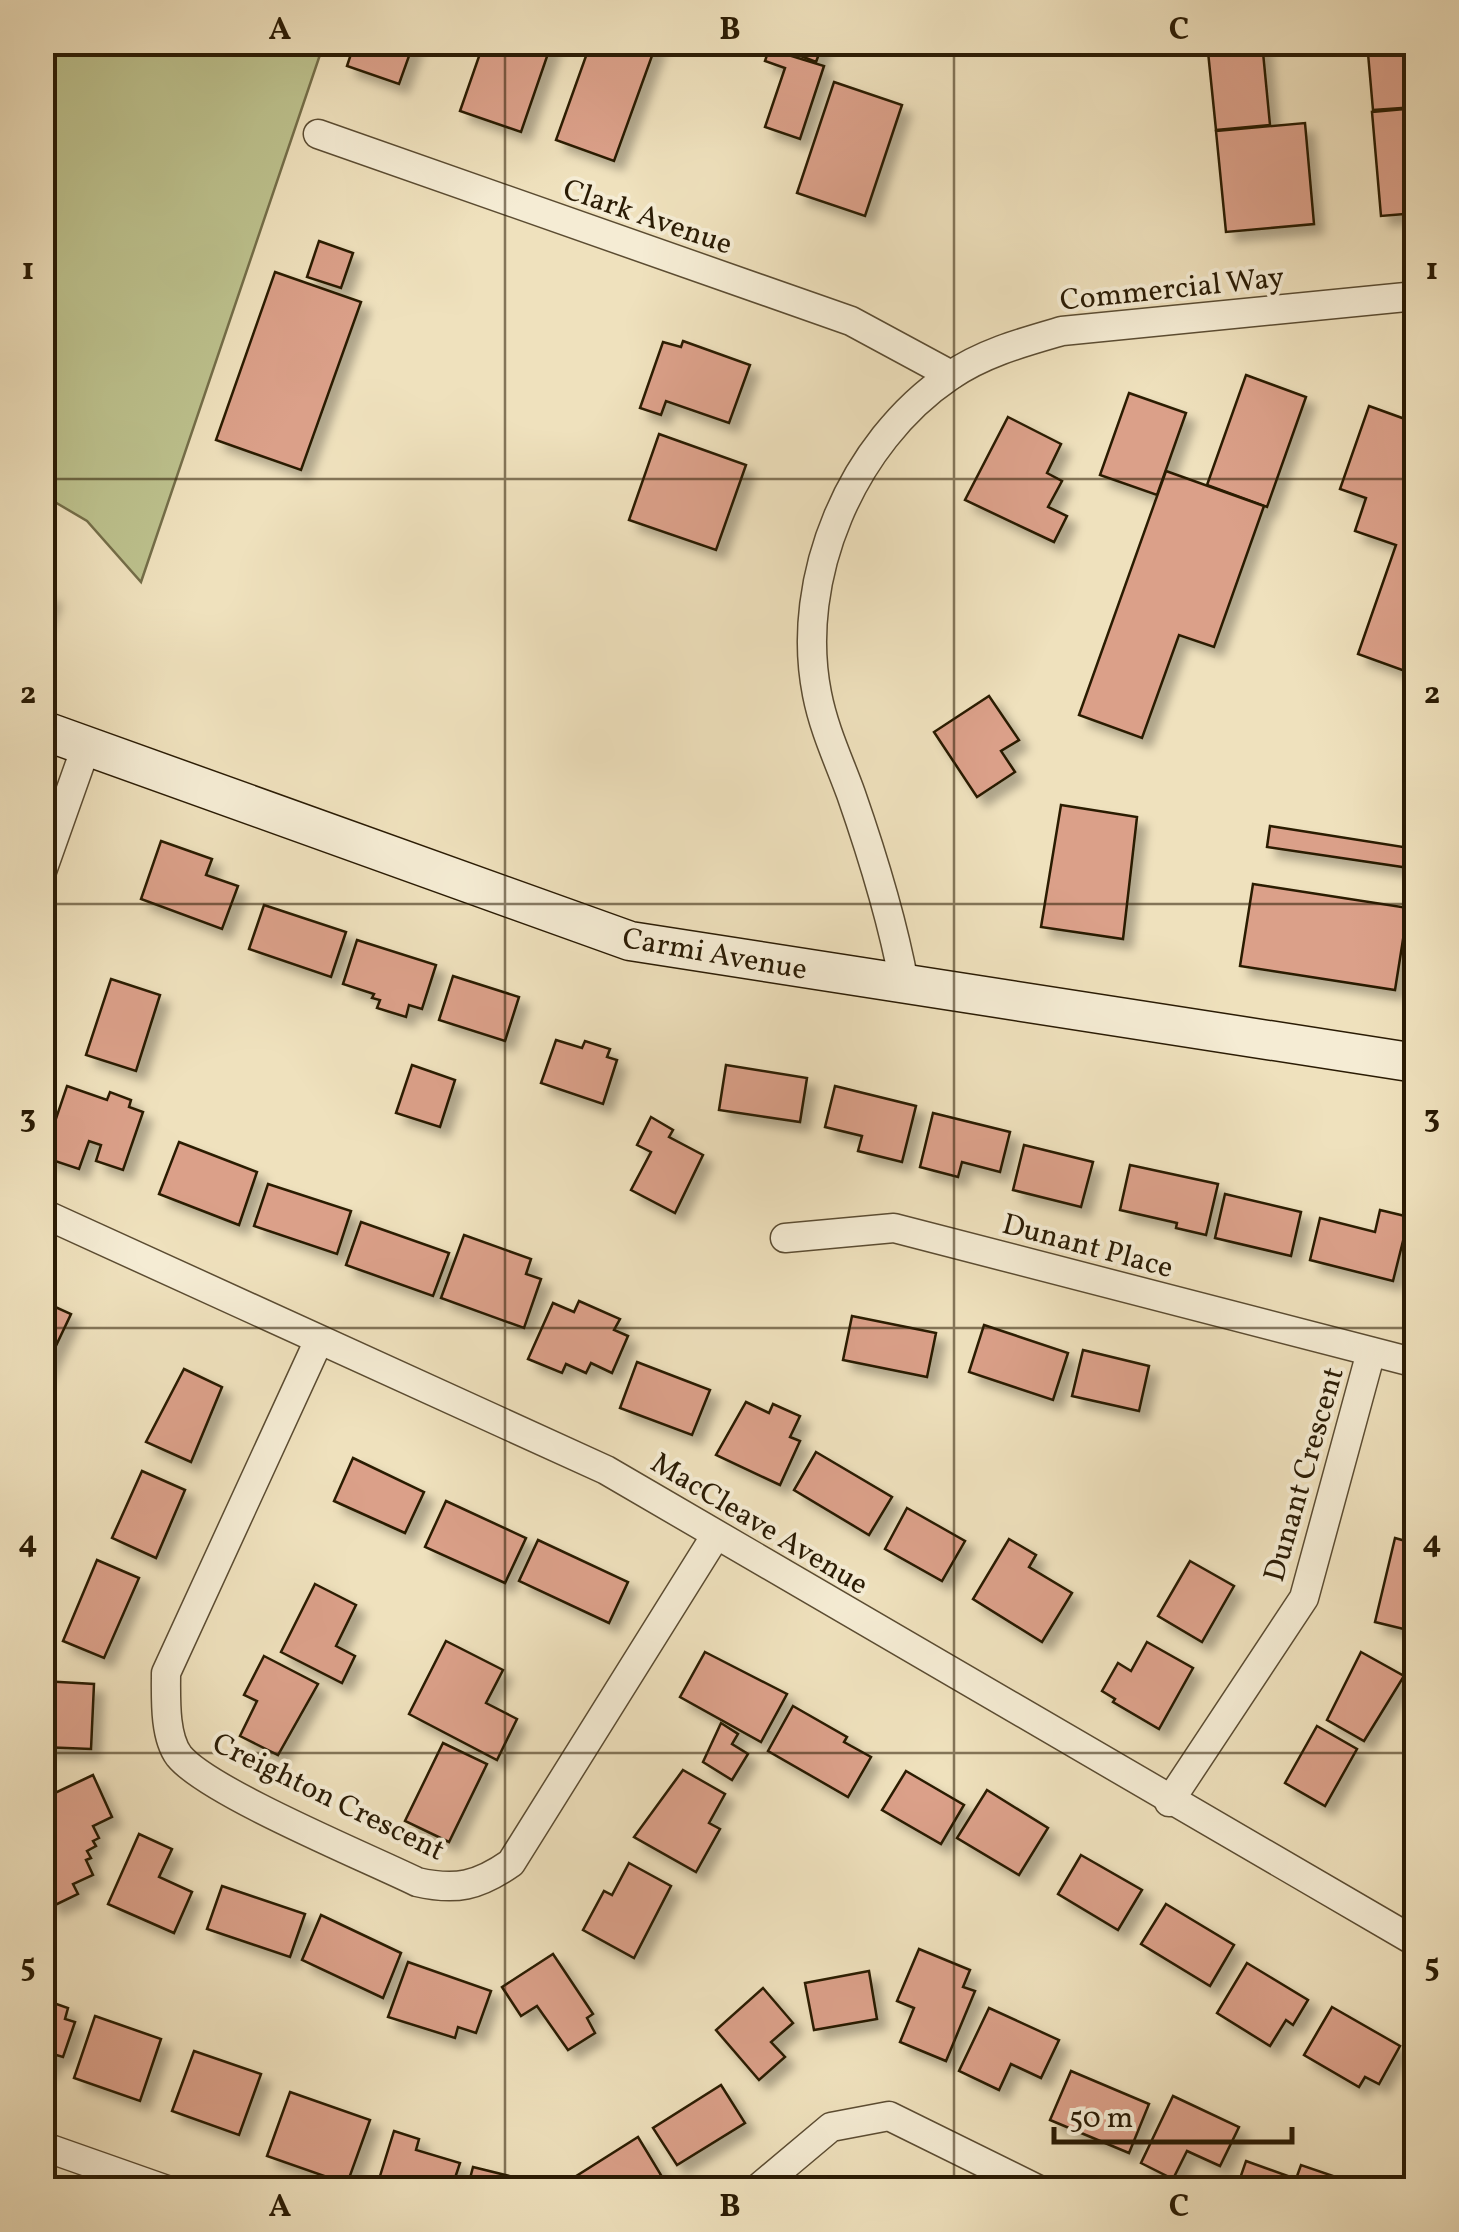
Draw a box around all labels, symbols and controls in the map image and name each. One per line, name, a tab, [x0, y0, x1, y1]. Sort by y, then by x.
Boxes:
text: A	[269, 9, 292, 53]
text: B	[719, 9, 741, 53]
text: C	[1169, 9, 1189, 53]
street label: Clark Avenue	[557, 169, 738, 266]
text: 1	[22, 249, 34, 293]
text: 1	[1426, 249, 1438, 293]
street label: Commercial Way	[1058, 257, 1286, 323]
text: 2	[20, 673, 36, 717]
text: 2	[1424, 673, 1440, 717]
street label: Carmi Avenue	[619, 918, 810, 992]
text: 3	[20, 1097, 36, 1141]
text: 3	[1424, 1097, 1440, 1141]
street label: Dunant Place	[997, 1204, 1177, 1290]
street label: Dunant Crescent	[1254, 1362, 1356, 1587]
street label: MacCleave Avenue	[642, 1443, 876, 1606]
text: 4	[18, 1522, 38, 1566]
text: 4	[1422, 1522, 1442, 1566]
street label: Creighton Crescent	[205, 1723, 451, 1872]
text: 5	[20, 1946, 36, 1990]
text: 5	[1424, 1946, 1440, 1990]
scale bar	[1054, 2082, 1292, 2144]
text: 50 m	[1069, 2098, 1133, 2140]
text: A	[269, 2186, 292, 2230]
text: B	[719, 2186, 741, 2230]
text: C	[1169, 2186, 1189, 2230]

